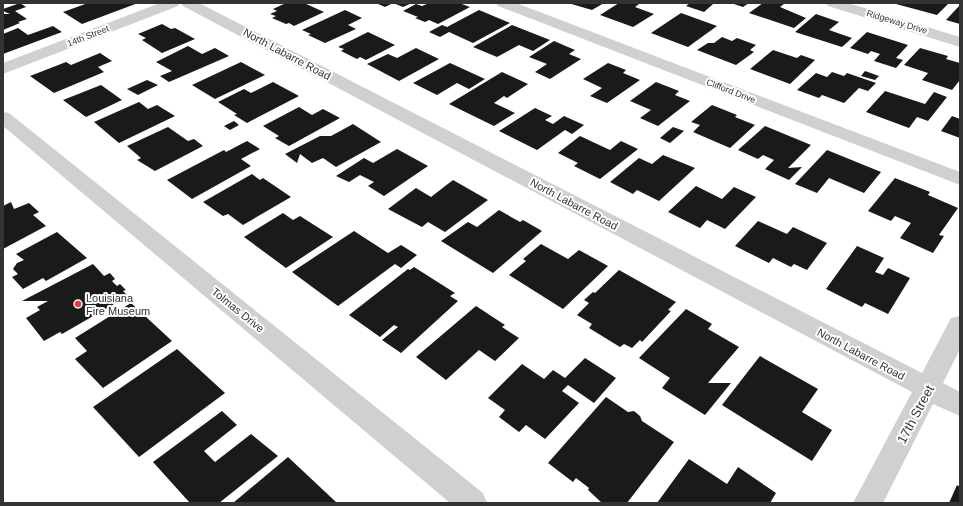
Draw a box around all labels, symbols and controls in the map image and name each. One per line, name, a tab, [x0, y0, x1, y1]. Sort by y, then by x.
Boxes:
street label: Ridgeway Drive	[865, 8, 929, 36]
street label: 14th Street	[66, 23, 111, 49]
street label: North Labarre Road	[241, 26, 333, 82]
street label: Clifford Drive	[705, 77, 757, 105]
street label: North Labarre Road	[528, 176, 620, 232]
street label: Tolmas Drive	[210, 285, 266, 335]
place label: Louisiana Fire Museum	[86, 292, 150, 317]
marker: Louisiana Fire Museum	[73, 299, 83, 309]
street label: North Labarre Road	[815, 326, 907, 382]
street label: 17th Street	[894, 382, 937, 446]

